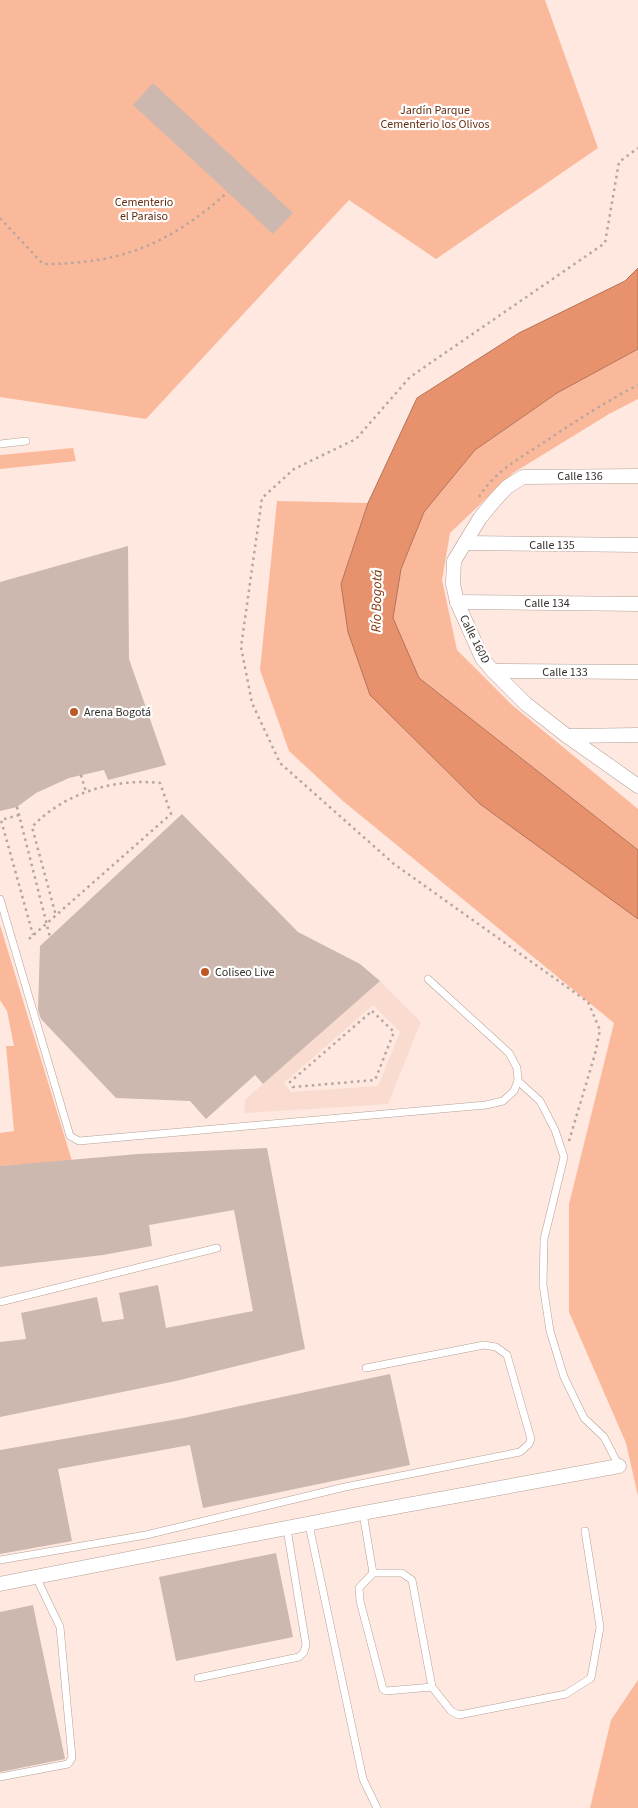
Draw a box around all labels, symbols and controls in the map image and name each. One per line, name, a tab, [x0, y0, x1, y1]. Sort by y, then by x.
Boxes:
park label: Jardín Parque Cementerio los Olivos	[380, 102, 490, 133]
park label: Cementerio el Paraiso	[115, 194, 173, 225]
street label: Calle 136	[557, 468, 603, 485]
street label: Calle 135	[529, 537, 575, 554]
water label: Río Bogotá	[366, 569, 388, 633]
street label: Calle 134	[524, 595, 570, 612]
street label: Calle 160D	[455, 612, 494, 667]
street label: Calle 133	[542, 664, 588, 681]
place label: Arena Bogotá	[84, 704, 151, 721]
marker: Arena Bogotá	[68, 706, 80, 718]
place label: Coliseo Live	[215, 964, 275, 981]
marker: Coliseo Live	[199, 966, 211, 978]

